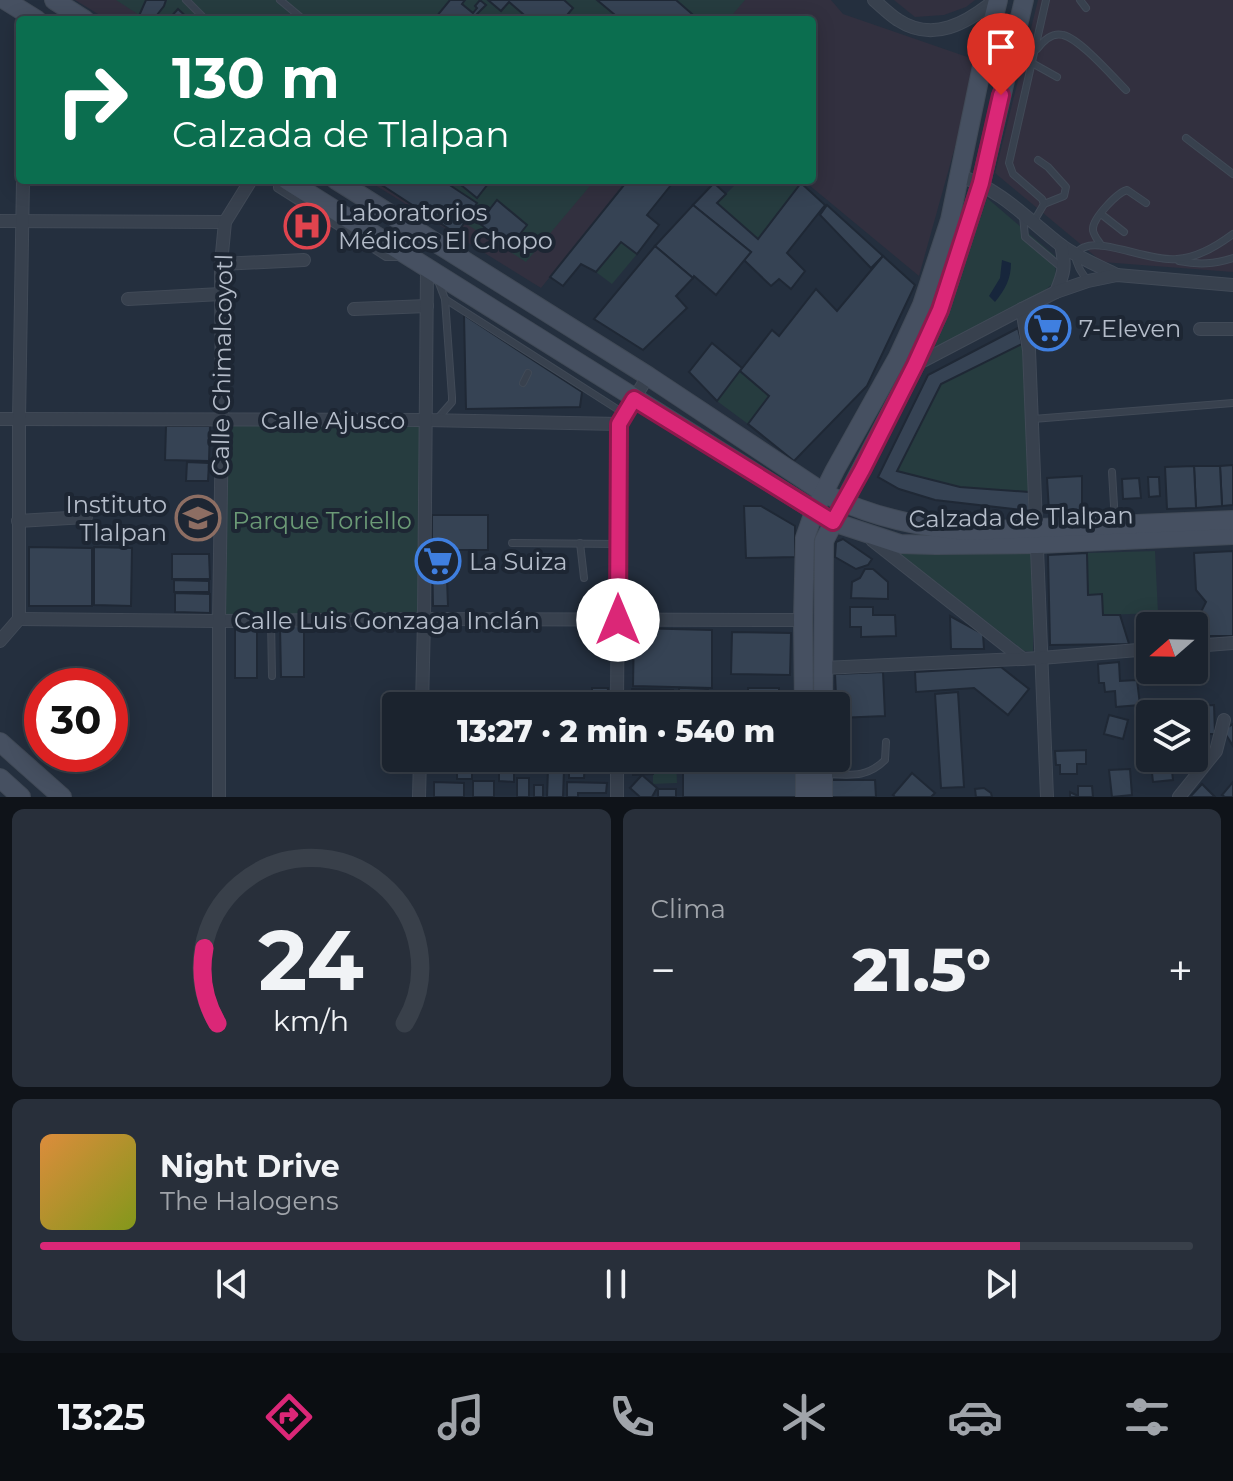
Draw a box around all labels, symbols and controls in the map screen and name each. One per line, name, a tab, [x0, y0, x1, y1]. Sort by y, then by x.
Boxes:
pin	[967, 13, 1035, 95]
icon: arrive	[979, 25, 1023, 69]
text: 130 m	[172, 44, 340, 112]
icon: right	[40, 48, 144, 152]
text: Calzada de Tlalpan	[172, 112, 510, 156]
place label: Laboratorios Médicos El Chopo	[338, 198, 553, 255]
hospital icon: Laboratorios Médicos El Chopo	[283, 202, 331, 250]
street label: Calle Chimalcoyotl	[206, 254, 238, 476]
supermarket icon: 7-Eleven	[1024, 304, 1072, 352]
place label: 7-Eleven	[1079, 314, 1181, 343]
street label: Calle Ajusco	[261, 406, 405, 435]
place label: Instituto Tlalpan	[66, 490, 167, 547]
school or university icon: Instituto Tlalpan	[174, 494, 222, 542]
street label: Calzada de Tlalpan	[908, 501, 1134, 533]
park label: Parque Toriello	[232, 506, 412, 535]
supermarket icon: La Suiza	[414, 537, 462, 585]
place label: La Suiza	[469, 547, 567, 576]
position arrow	[576, 578, 660, 662]
street label: Calle Luis Gonzaga Inclán	[234, 606, 540, 635]
north arrow	[1136, 612, 1208, 684]
map controls	[1136, 612, 1208, 772]
speed limit sign: 30	[24, 668, 128, 772]
button: layers	[1136, 700, 1208, 772]
text: 13:27 · 2 min · 540 m	[457, 713, 775, 750]
text: Clima	[651, 893, 726, 925]
text: 24	[258, 909, 364, 1011]
text: 21.5°	[853, 933, 991, 1006]
text: −	[651, 943, 676, 997]
text: +	[1168, 943, 1193, 997]
text: km/h	[273, 1003, 349, 1038]
text: Night Drive	[160, 1148, 340, 1185]
text: The Halogens	[160, 1185, 339, 1217]
icon: previous	[210, 1262, 254, 1306]
icon: pause	[594, 1262, 638, 1306]
icon: next	[979, 1262, 1023, 1306]
icon: directions	[261, 1389, 317, 1445]
icon: music	[433, 1389, 489, 1445]
icon: phone	[604, 1389, 660, 1445]
icon: climate	[776, 1389, 832, 1445]
icon: car	[947, 1389, 1003, 1445]
icon: filters	[1119, 1389, 1175, 1445]
text: 13:25	[58, 1395, 145, 1439]

